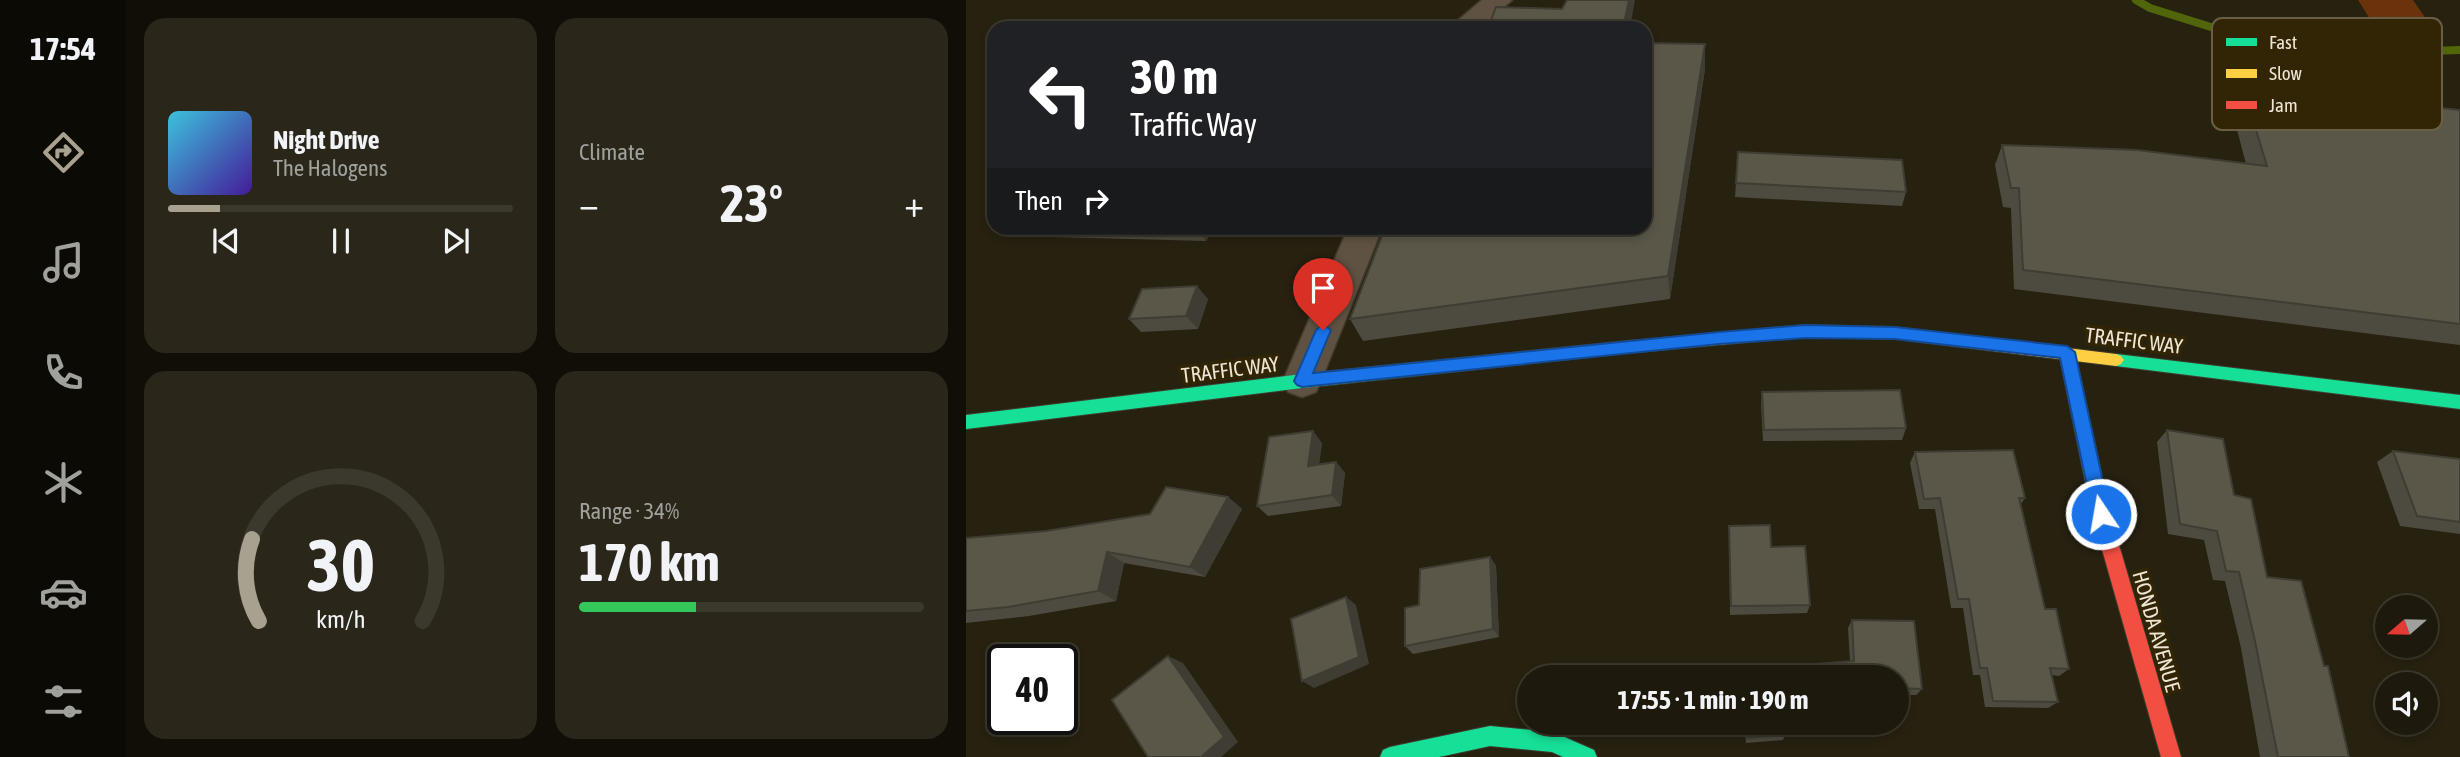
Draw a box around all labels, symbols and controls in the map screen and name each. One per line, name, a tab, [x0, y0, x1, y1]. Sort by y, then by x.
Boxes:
legend	[2212, 18, 2442, 130]
text: 17:54	[30, 30, 96, 67]
text: Fast	[2269, 31, 2297, 53]
text: 30 m	[1130, 48, 1218, 104]
icon: left	[1015, 49, 1106, 140]
text: Slow	[2269, 62, 2303, 84]
text: Jam	[2269, 94, 2298, 116]
text: Traffic Way	[1130, 106, 1257, 143]
text: Night Drive	[273, 125, 380, 155]
icon: directions	[39, 128, 88, 177]
text: Climate	[579, 139, 645, 165]
text: The Halogens	[273, 155, 387, 181]
text: 23°	[720, 173, 783, 233]
text: −	[579, 182, 599, 225]
text: +	[904, 182, 924, 225]
icon: right	[1077, 182, 1115, 220]
text: Then	[1015, 186, 1063, 216]
icon: previous	[207, 222, 245, 260]
icon: pause	[322, 222, 360, 260]
icon: next	[437, 222, 475, 260]
icon: music	[39, 238, 88, 287]
pin	[1293, 258, 1353, 330]
icon: arrive	[1304, 269, 1342, 307]
street label: TRAFFIC WAY	[2084, 322, 2185, 358]
icon: phone	[39, 348, 88, 397]
street label: TRAFFIC WAY	[1180, 351, 1281, 387]
icon: climate	[39, 458, 88, 507]
position arrow	[2064, 477, 2138, 551]
text: Range · 34%	[579, 498, 679, 524]
text: 30	[306, 523, 375, 606]
text: 170 km	[579, 532, 720, 592]
icon: car	[39, 568, 88, 617]
street label: HONDA AVENUE	[2128, 568, 2186, 694]
north arrow	[2375, 595, 2438, 658]
map controls	[2375, 595, 2438, 735]
text: km/h	[316, 605, 365, 633]
speed limit sign: 40	[987, 644, 1078, 735]
button: sound	[2375, 672, 2438, 735]
icon: filters	[39, 677, 88, 726]
text: 17:55 · 1 min · 190 m	[1618, 685, 1808, 715]

